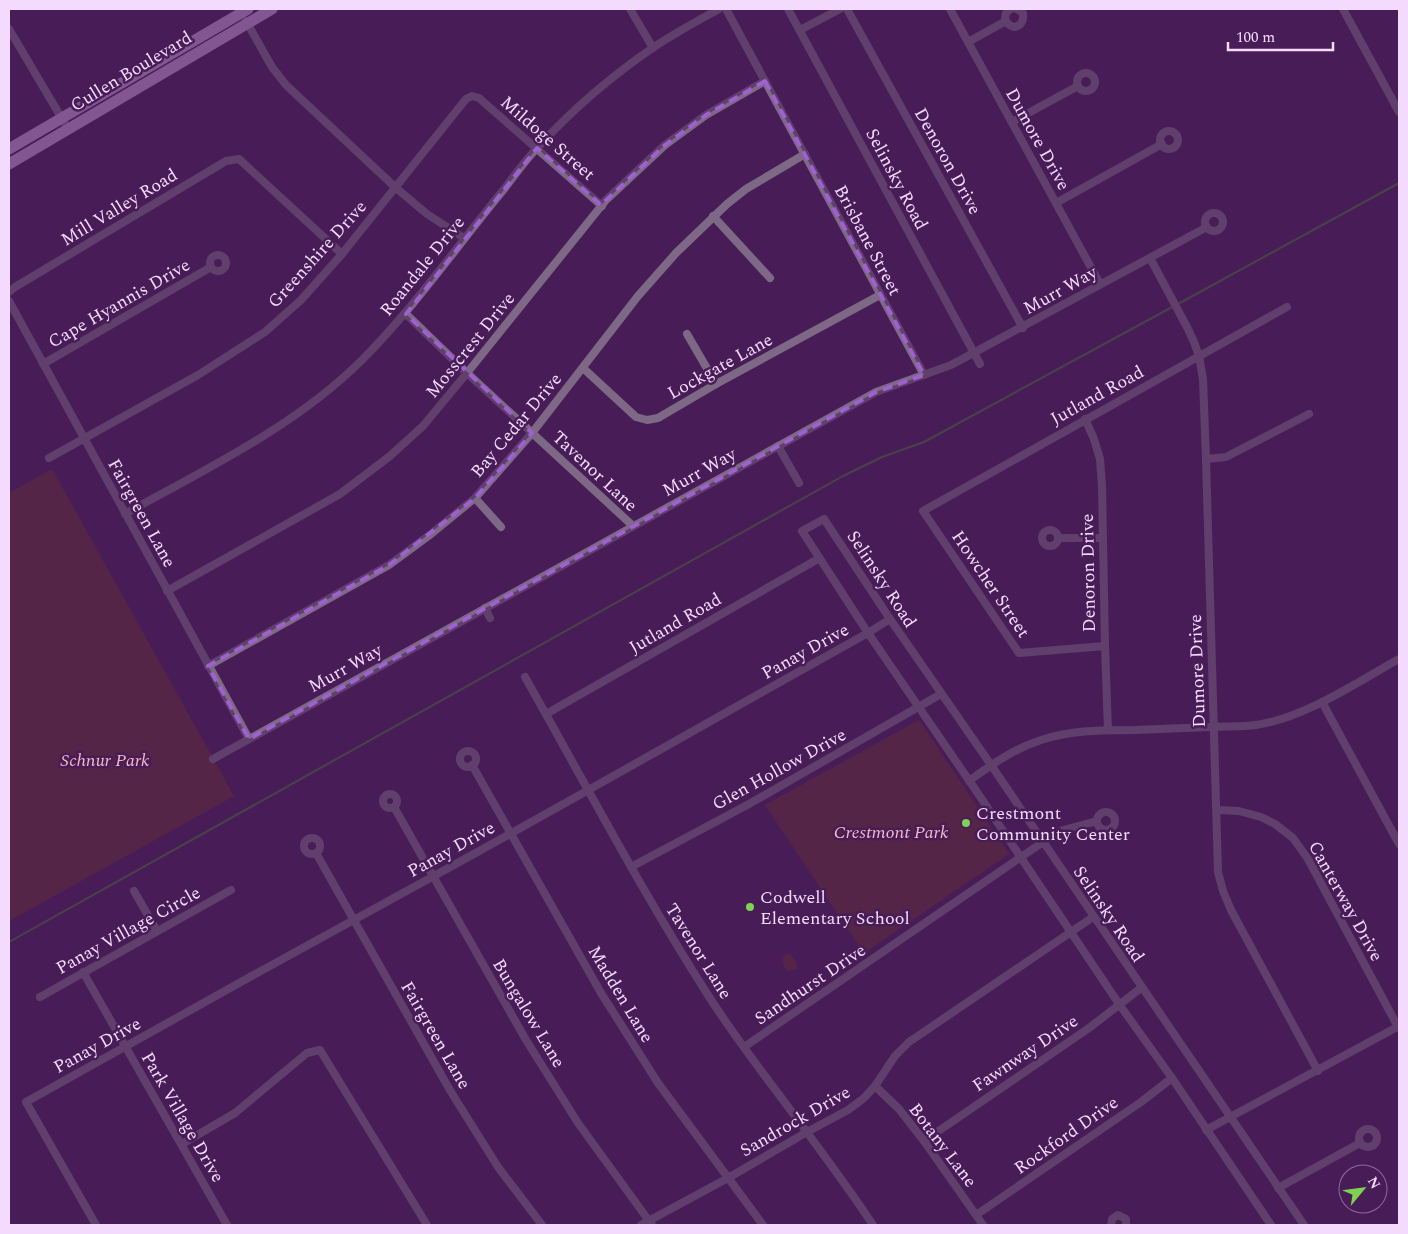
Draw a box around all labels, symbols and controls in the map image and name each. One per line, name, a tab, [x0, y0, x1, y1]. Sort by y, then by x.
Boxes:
scale bar	[1228, 20, 1333, 52]
street label: Cullen Boulevard	[65, 24, 197, 119]
text: 100 m	[1236, 26, 1275, 49]
street label: Dumore Drive	[998, 83, 1077, 196]
street label: Mildoge Street	[494, 89, 601, 187]
street label: Denoron Drive	[907, 103, 988, 220]
street label: Selinsky Road	[858, 124, 935, 235]
street label: Mill Valley Road	[56, 162, 183, 253]
street label: Brisbane Street	[827, 180, 908, 300]
street label: Greenshire Drive	[261, 194, 373, 314]
street label: Roandale Drive	[373, 210, 471, 322]
street label: Cape Hyannis Drive	[43, 252, 195, 355]
street label: Murr Way	[1018, 258, 1103, 322]
street label: Mosscrest Drive	[419, 287, 522, 404]
street label: Lockgate Lane	[663, 326, 778, 407]
street label: Jutland Road	[1046, 359, 1149, 432]
street label: Bay Cedar Drive	[464, 367, 569, 484]
street label: Tavenor Lane	[546, 424, 644, 518]
street label: Murr Way	[657, 440, 742, 504]
street label: Fairgreen Lane	[100, 454, 183, 573]
street label: Denoron Drive	[1074, 513, 1103, 633]
street label: Selinsky Road	[840, 525, 923, 633]
street label: Howcher Street	[945, 525, 1037, 643]
street label: Jutland Road	[624, 586, 727, 661]
street label: Dumore Drive	[1182, 614, 1213, 728]
street label: Panay Drive	[757, 616, 854, 687]
street label: Murr Way	[303, 636, 388, 700]
street label: Glen Hollow Drive	[707, 721, 851, 817]
park label: Schnur Park	[60, 747, 150, 774]
place label: Crestmont Community Center	[976, 800, 1130, 848]
street label: Panay Drive	[403, 814, 500, 885]
marker: Crestmont Community Center	[960, 817, 972, 829]
park label: Crestmont Park	[834, 819, 949, 846]
street label: Canterway Drive	[1301, 836, 1390, 966]
street label: Selinsky Road	[1066, 860, 1151, 968]
street label: Panay Village Circle	[51, 879, 206, 981]
place label: Codwell Elementary School	[760, 884, 910, 932]
street label: Tavenor Lane	[658, 898, 739, 1005]
marker: Codwell Elementary School	[744, 901, 756, 913]
street label: Sandhurst Drive	[749, 937, 872, 1032]
street label: Madden Lane	[581, 940, 660, 1048]
street label: Bungalow Lane	[485, 954, 572, 1073]
street label: Fairgreen Lane	[394, 976, 477, 1094]
street label: Fawnway Drive	[967, 1008, 1084, 1099]
street label: Panay Drive	[49, 1010, 146, 1081]
street label: Park Village Drive	[134, 1047, 231, 1188]
street label: Sandrock Drive	[735, 1079, 855, 1164]
street label: Rockford Drive	[1009, 1089, 1124, 1181]
street label: Botany Lane	[902, 1097, 983, 1193]
north arrow	[1338, 1164, 1388, 1214]
text: N	[1362, 1173, 1386, 1193]

